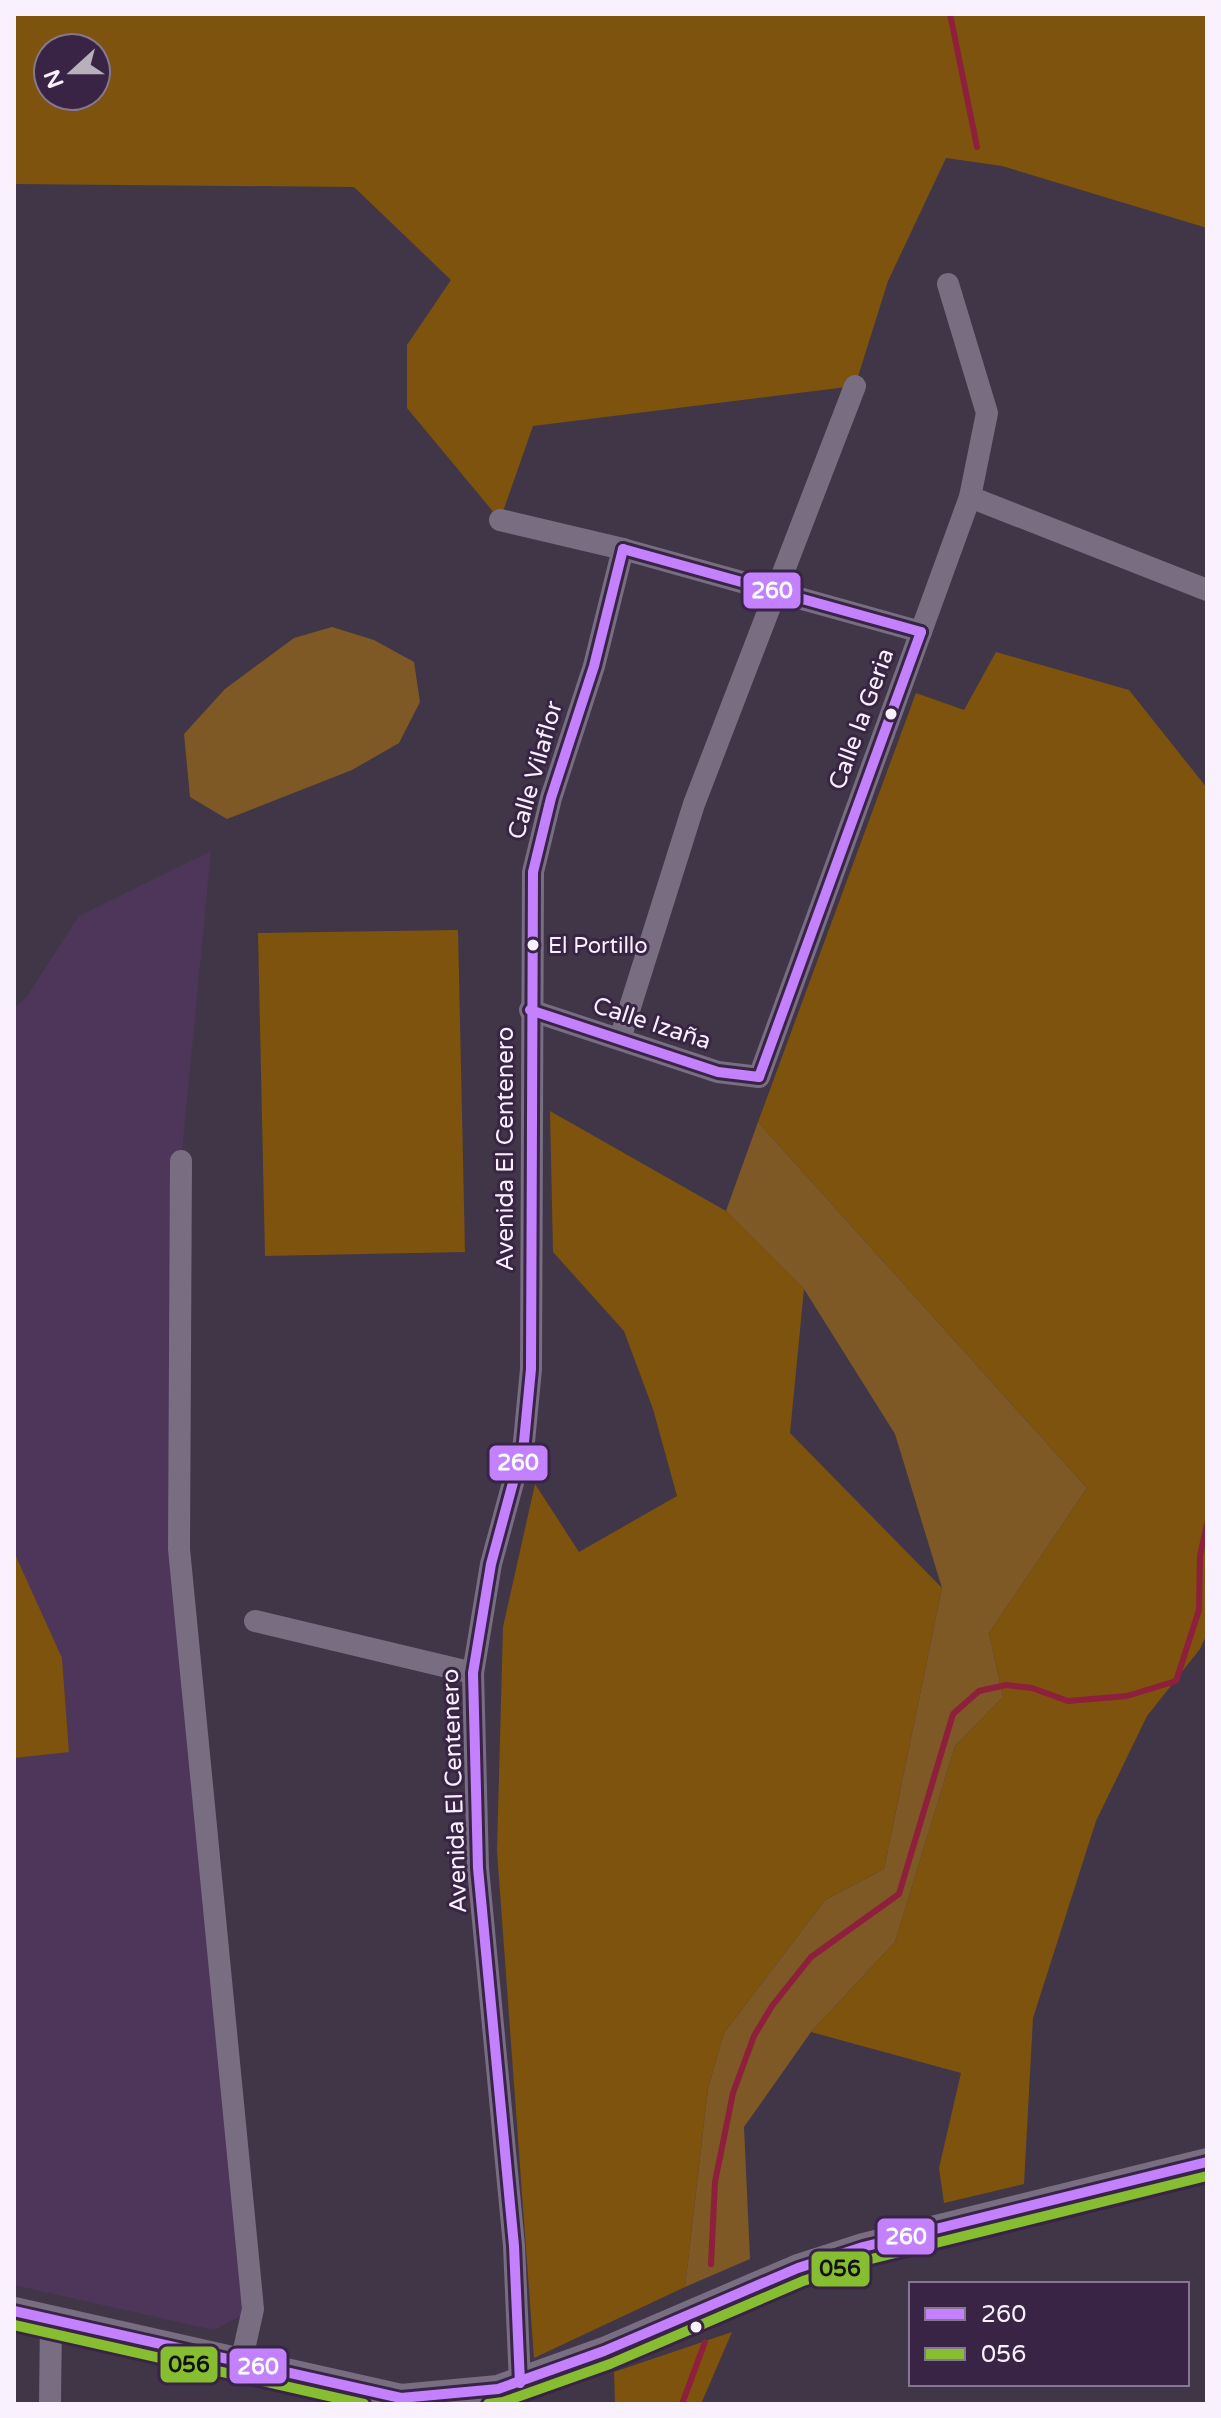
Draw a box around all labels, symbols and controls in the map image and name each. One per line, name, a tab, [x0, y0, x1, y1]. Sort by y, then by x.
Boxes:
north arrow	[32, 32, 112, 112]
text: N	[39, 66, 70, 92]
line badge: 260	[742, 571, 802, 610]
text: 260	[751, 578, 793, 604]
street label: Calle la Geria	[823, 645, 900, 794]
street label: Calle Vilaflor	[502, 697, 569, 843]
unlabelled marker	[883, 706, 899, 722]
place label: El Portillo	[548, 933, 648, 959]
marker: El Portillo	[525, 937, 541, 953]
street label: Calle Izaña	[589, 991, 714, 1056]
street label: Avenida El Centenero	[491, 1027, 520, 1271]
line badge: 260	[488, 1444, 549, 1482]
text: 260	[497, 1450, 539, 1476]
street label: Avenida El Centenero	[436, 1668, 473, 1914]
line badge: 260	[876, 2217, 936, 2256]
text: 260	[885, 2224, 927, 2250]
line badge: 056	[810, 2250, 871, 2288]
text: 056	[819, 2256, 861, 2282]
legend	[909, 2282, 1189, 2386]
text: 260	[981, 2300, 1026, 2329]
unlabelled marker	[688, 2319, 704, 2335]
text: 056	[981, 2340, 1026, 2369]
line badge: 056	[159, 2345, 219, 2384]
line badge: 260	[228, 2347, 288, 2385]
text: 056	[168, 2352, 210, 2378]
text: 260	[237, 2354, 279, 2380]

